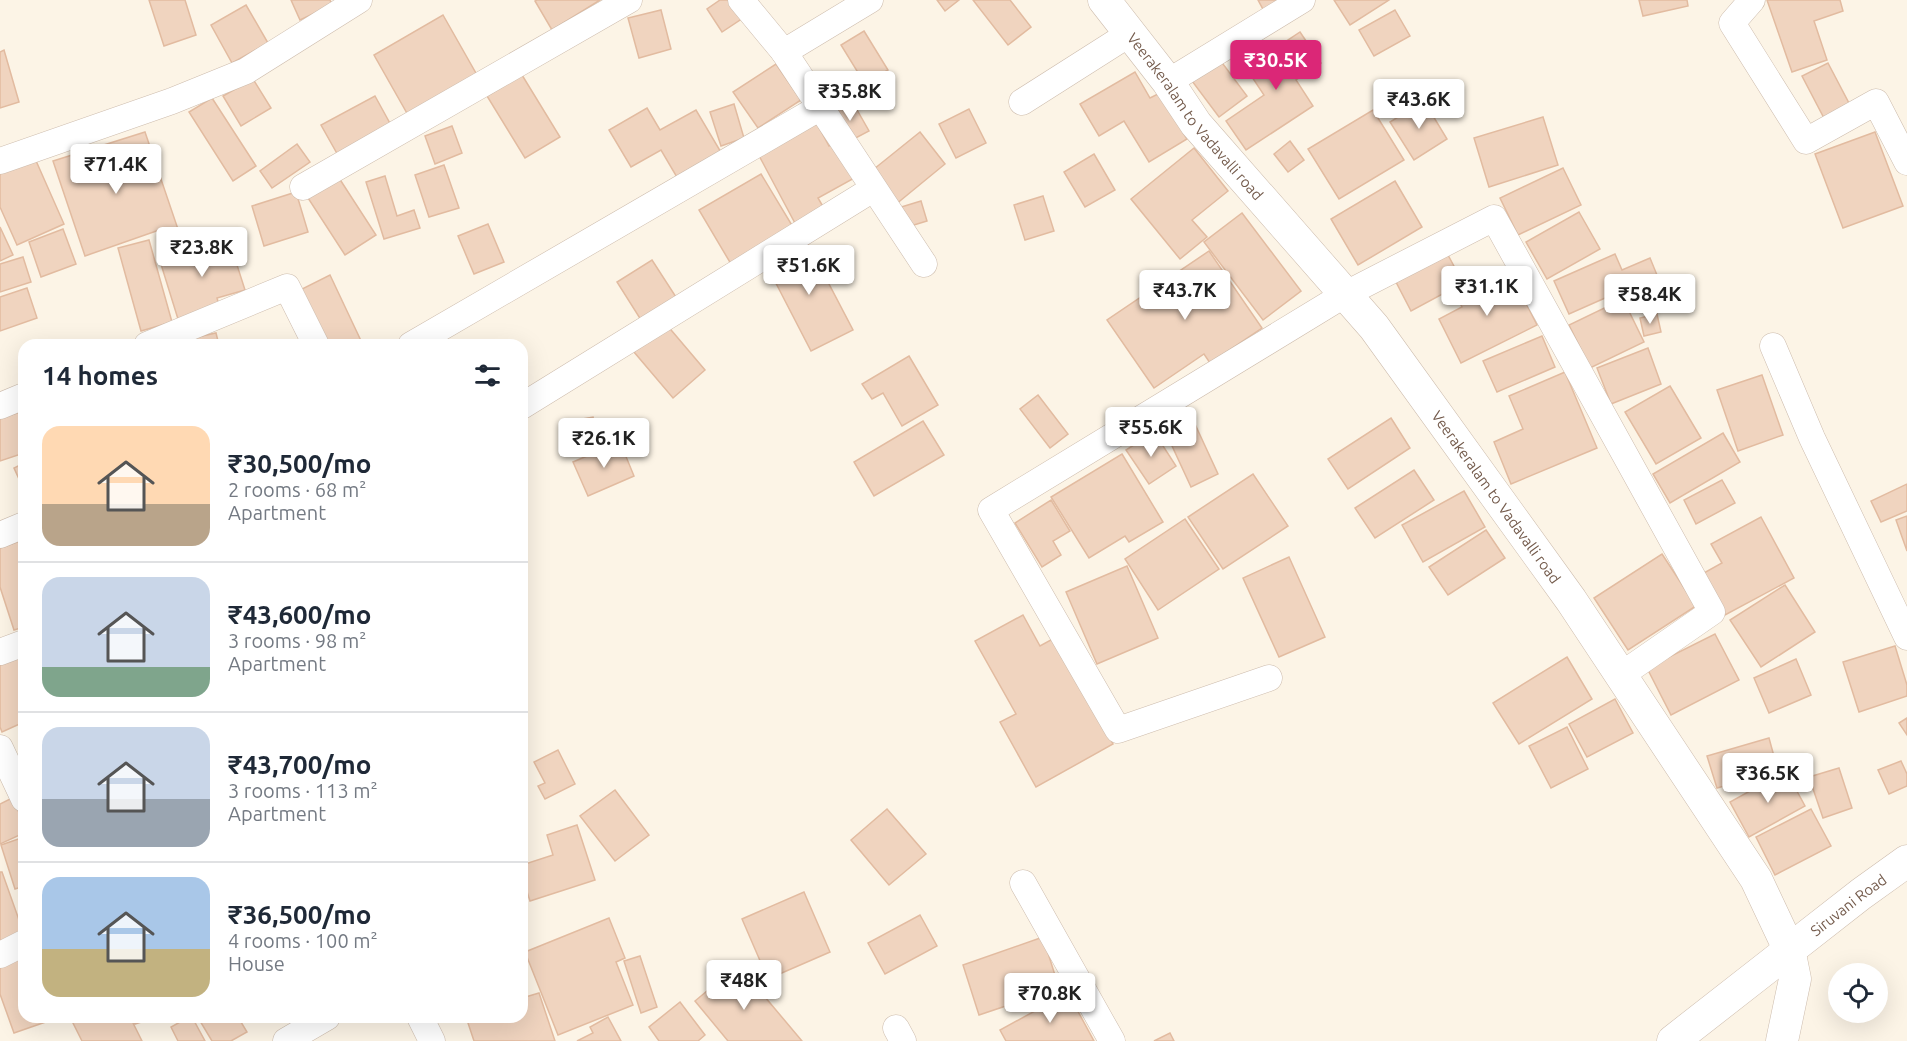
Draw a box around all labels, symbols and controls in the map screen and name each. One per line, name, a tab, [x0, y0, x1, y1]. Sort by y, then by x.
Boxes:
street label: Veerakeralam to Vadavalli road	[1124, 29, 1267, 203]
pin: ₹30.5K	[1227, 40, 1325, 91]
text: ₹30.5K	[1244, 48, 1308, 71]
pin: ₹35.8K	[801, 71, 899, 122]
text: ₹35.8K	[818, 79, 882, 102]
pin: ₹43.6K	[1370, 79, 1468, 130]
text: ₹43.6K	[1387, 87, 1451, 110]
pin: ₹71.4K	[67, 144, 165, 195]
text: ₹71.4K	[84, 152, 148, 175]
pin: ₹23.8K	[153, 227, 251, 278]
text: ₹23.8K	[170, 235, 234, 258]
pin: ₹51.6K	[760, 245, 858, 296]
text: ₹51.6K	[777, 253, 841, 276]
pin: ₹31.1K	[1438, 266, 1536, 317]
pin: ₹43.7K	[1136, 270, 1234, 321]
text: ₹31.1K	[1455, 274, 1519, 297]
pin: ₹58.4K	[1601, 274, 1699, 325]
text: ₹43.7K	[1153, 278, 1217, 301]
text: ₹58.4K	[1618, 282, 1682, 305]
icon: filters	[471, 359, 504, 392]
text: 14 homes	[42, 361, 158, 390]
pin: ₹55.6K	[1102, 407, 1200, 458]
street label: Veerakeralam to Vadavalli road	[1429, 407, 1565, 586]
text: ₹55.6K	[1119, 415, 1183, 438]
pin: ₹26.1K	[555, 418, 653, 469]
text: ₹26.1K	[572, 426, 636, 449]
text: ₹30,500/mo	[228, 449, 371, 478]
icon: home	[90, 450, 162, 522]
text: 2 rooms · 68 m²	[228, 478, 366, 501]
text: Apartment	[228, 501, 326, 524]
text: ₹43,600/mo	[228, 600, 371, 629]
icon: home	[90, 601, 162, 673]
text: 3 rooms · 98 m²	[228, 629, 366, 652]
text: Apartment	[228, 652, 326, 675]
text: ₹43,700/mo	[228, 750, 371, 779]
icon: home	[90, 751, 162, 823]
pin: ₹36.5K	[1719, 753, 1817, 804]
text: ₹36.5K	[1736, 761, 1800, 784]
text: 3 rooms · 113 m²	[228, 779, 378, 802]
text: Apartment	[228, 802, 326, 825]
street label: Siruvani Road	[1807, 870, 1889, 939]
text: ₹36,500/mo	[228, 900, 371, 929]
icon: home	[90, 901, 162, 973]
text: 4 rooms · 100 m²	[228, 929, 378, 952]
text: House	[228, 952, 285, 975]
pin: ₹48K	[708, 960, 780, 1011]
map controls	[1828, 963, 1888, 1023]
button: locate	[1828, 963, 1888, 1023]
text: ₹48K	[720, 968, 768, 991]
pin: ₹70.8K	[1001, 973, 1099, 1024]
text: ₹70.8K	[1018, 981, 1082, 1004]

